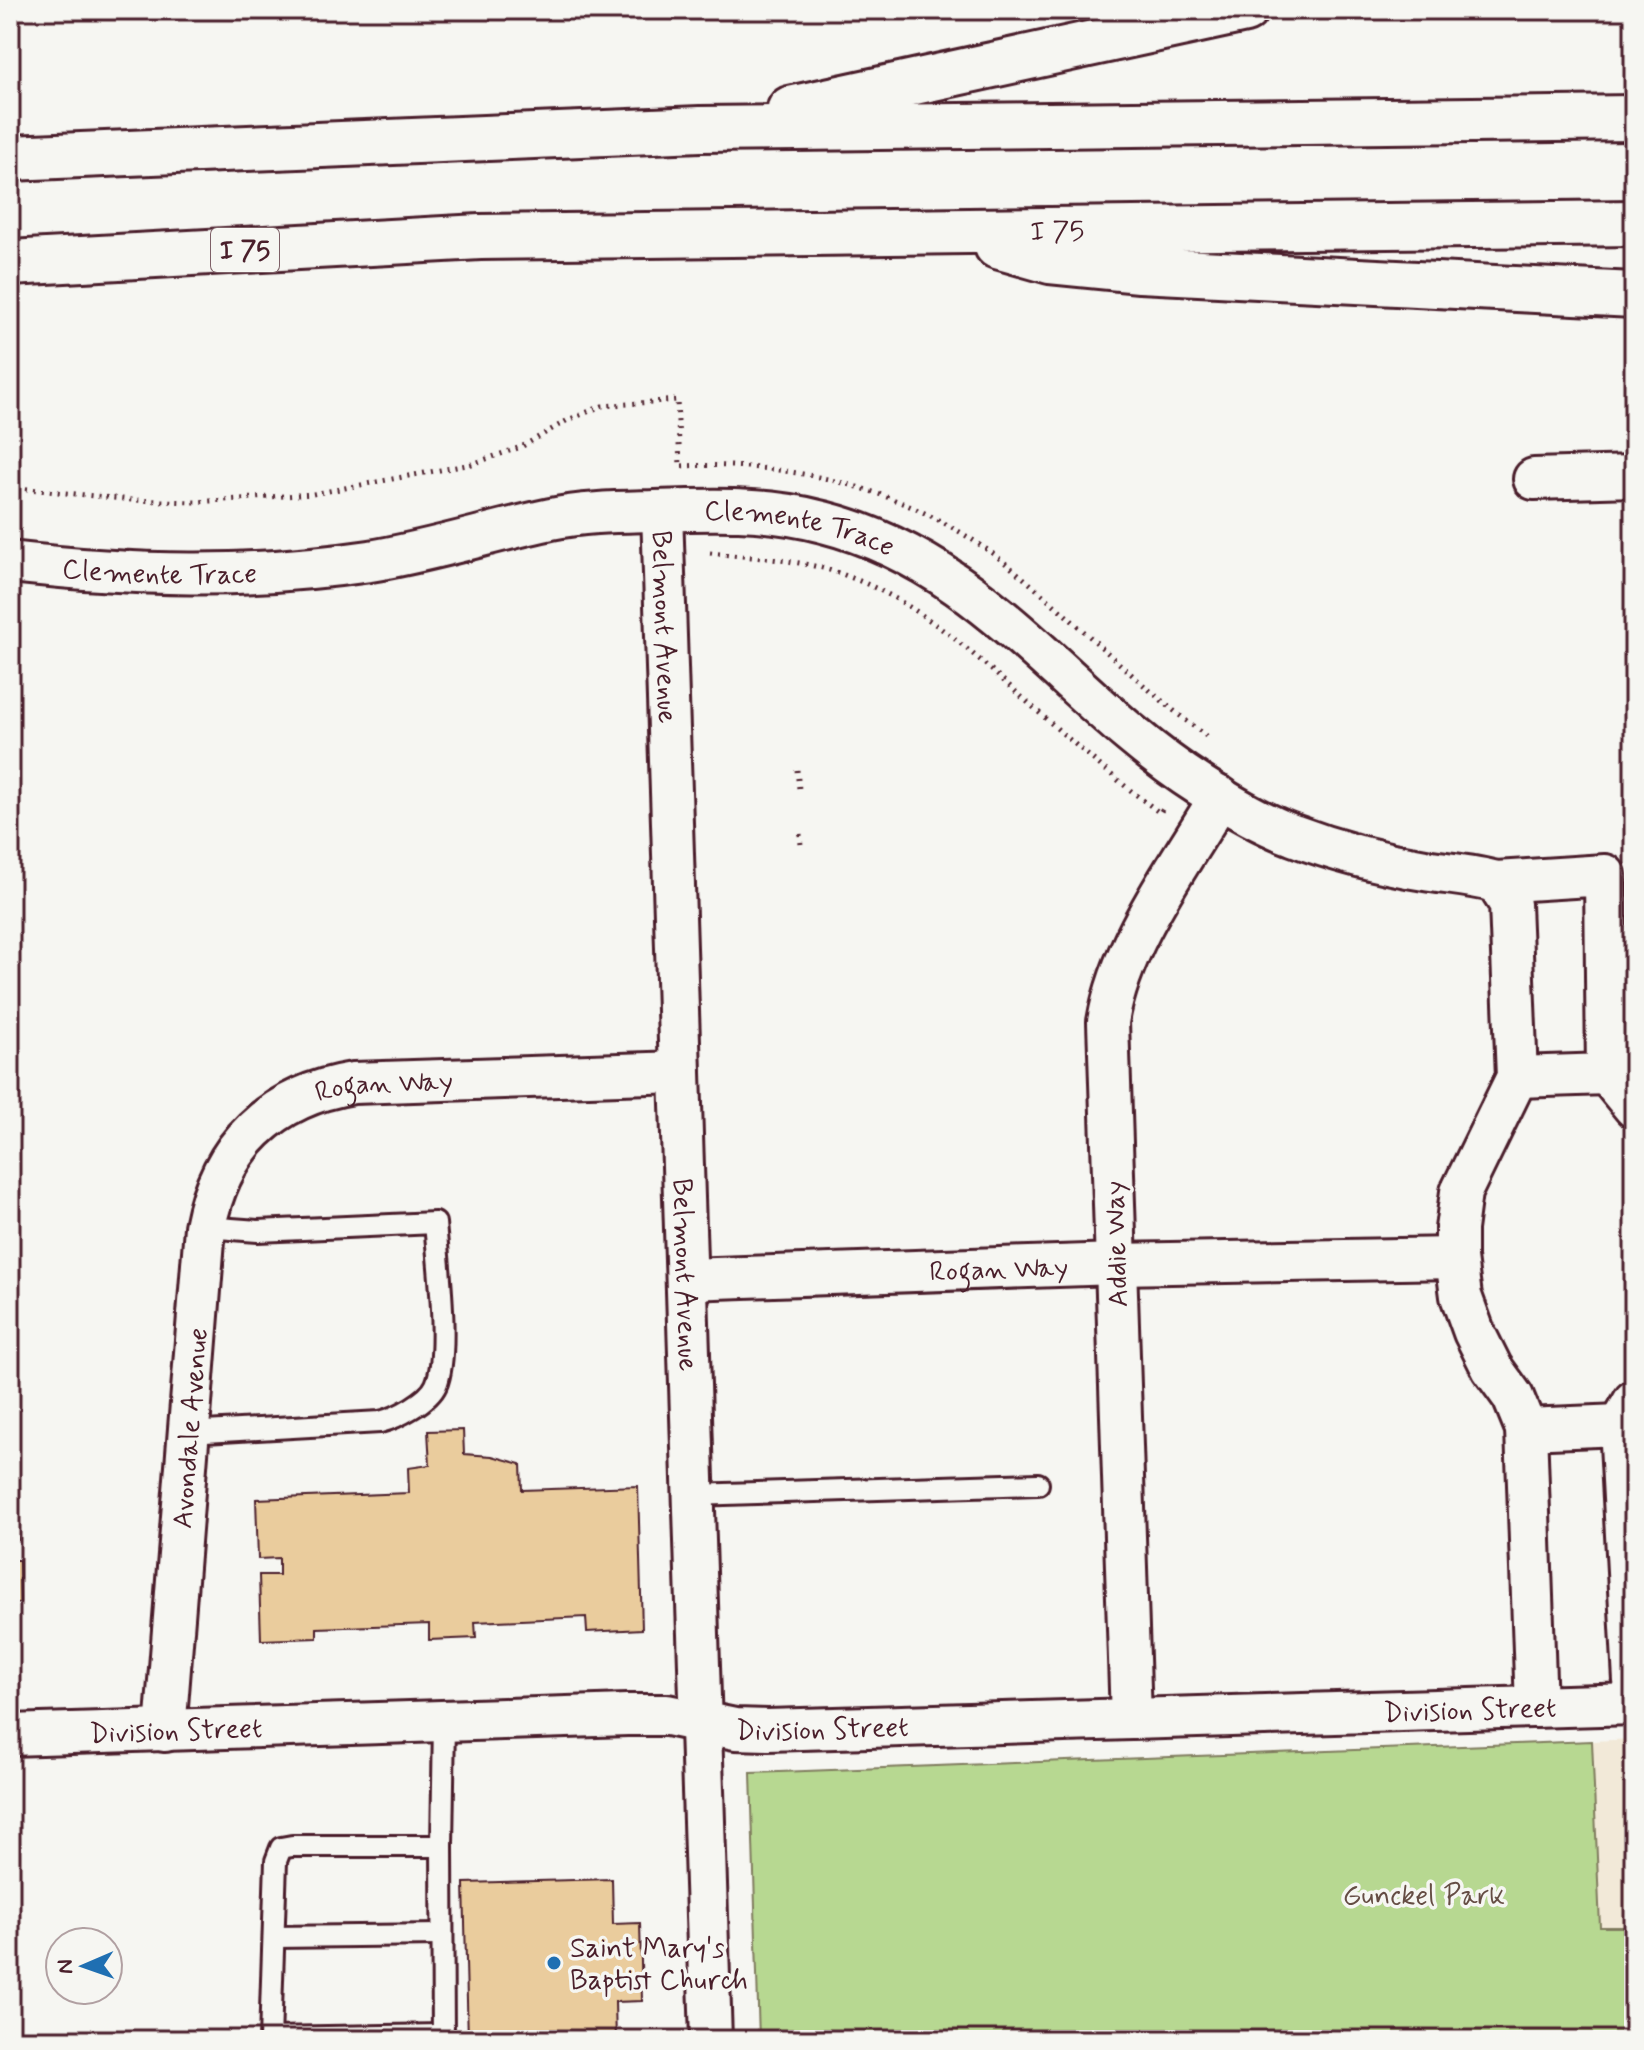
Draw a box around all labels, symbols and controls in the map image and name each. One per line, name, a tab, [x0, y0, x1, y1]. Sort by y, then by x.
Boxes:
street label: I 75	[1030, 214, 1085, 251]
road number: I 75	[211, 228, 279, 272]
street label: Clemente Trace	[704, 494, 900, 567]
street label: Belmont Avenue	[642, 530, 685, 724]
street label: Clemente Trace	[61, 551, 258, 595]
street label: Rogan Way	[311, 1064, 454, 1112]
street label: Belmont Avenue	[662, 1178, 706, 1372]
street label: Addie Way	[1097, 1180, 1138, 1308]
street label: Rogan Way	[929, 1250, 1069, 1294]
street label: Avondale Avenue	[165, 1326, 218, 1530]
street label: Division Street	[1383, 1690, 1557, 1733]
street label: Division Street	[735, 1710, 909, 1751]
street label: Division Street	[89, 1711, 263, 1753]
park label: Gunckel Park	[1343, 1878, 1505, 1915]
north arrow	[44, 1926, 124, 2006]
place label: Saint Mary's Baptist Church	[570, 1931, 748, 2000]
marker: Saint Mary's Baptist Church	[545, 1954, 563, 1972]
text: N	[52, 1959, 80, 1974]

